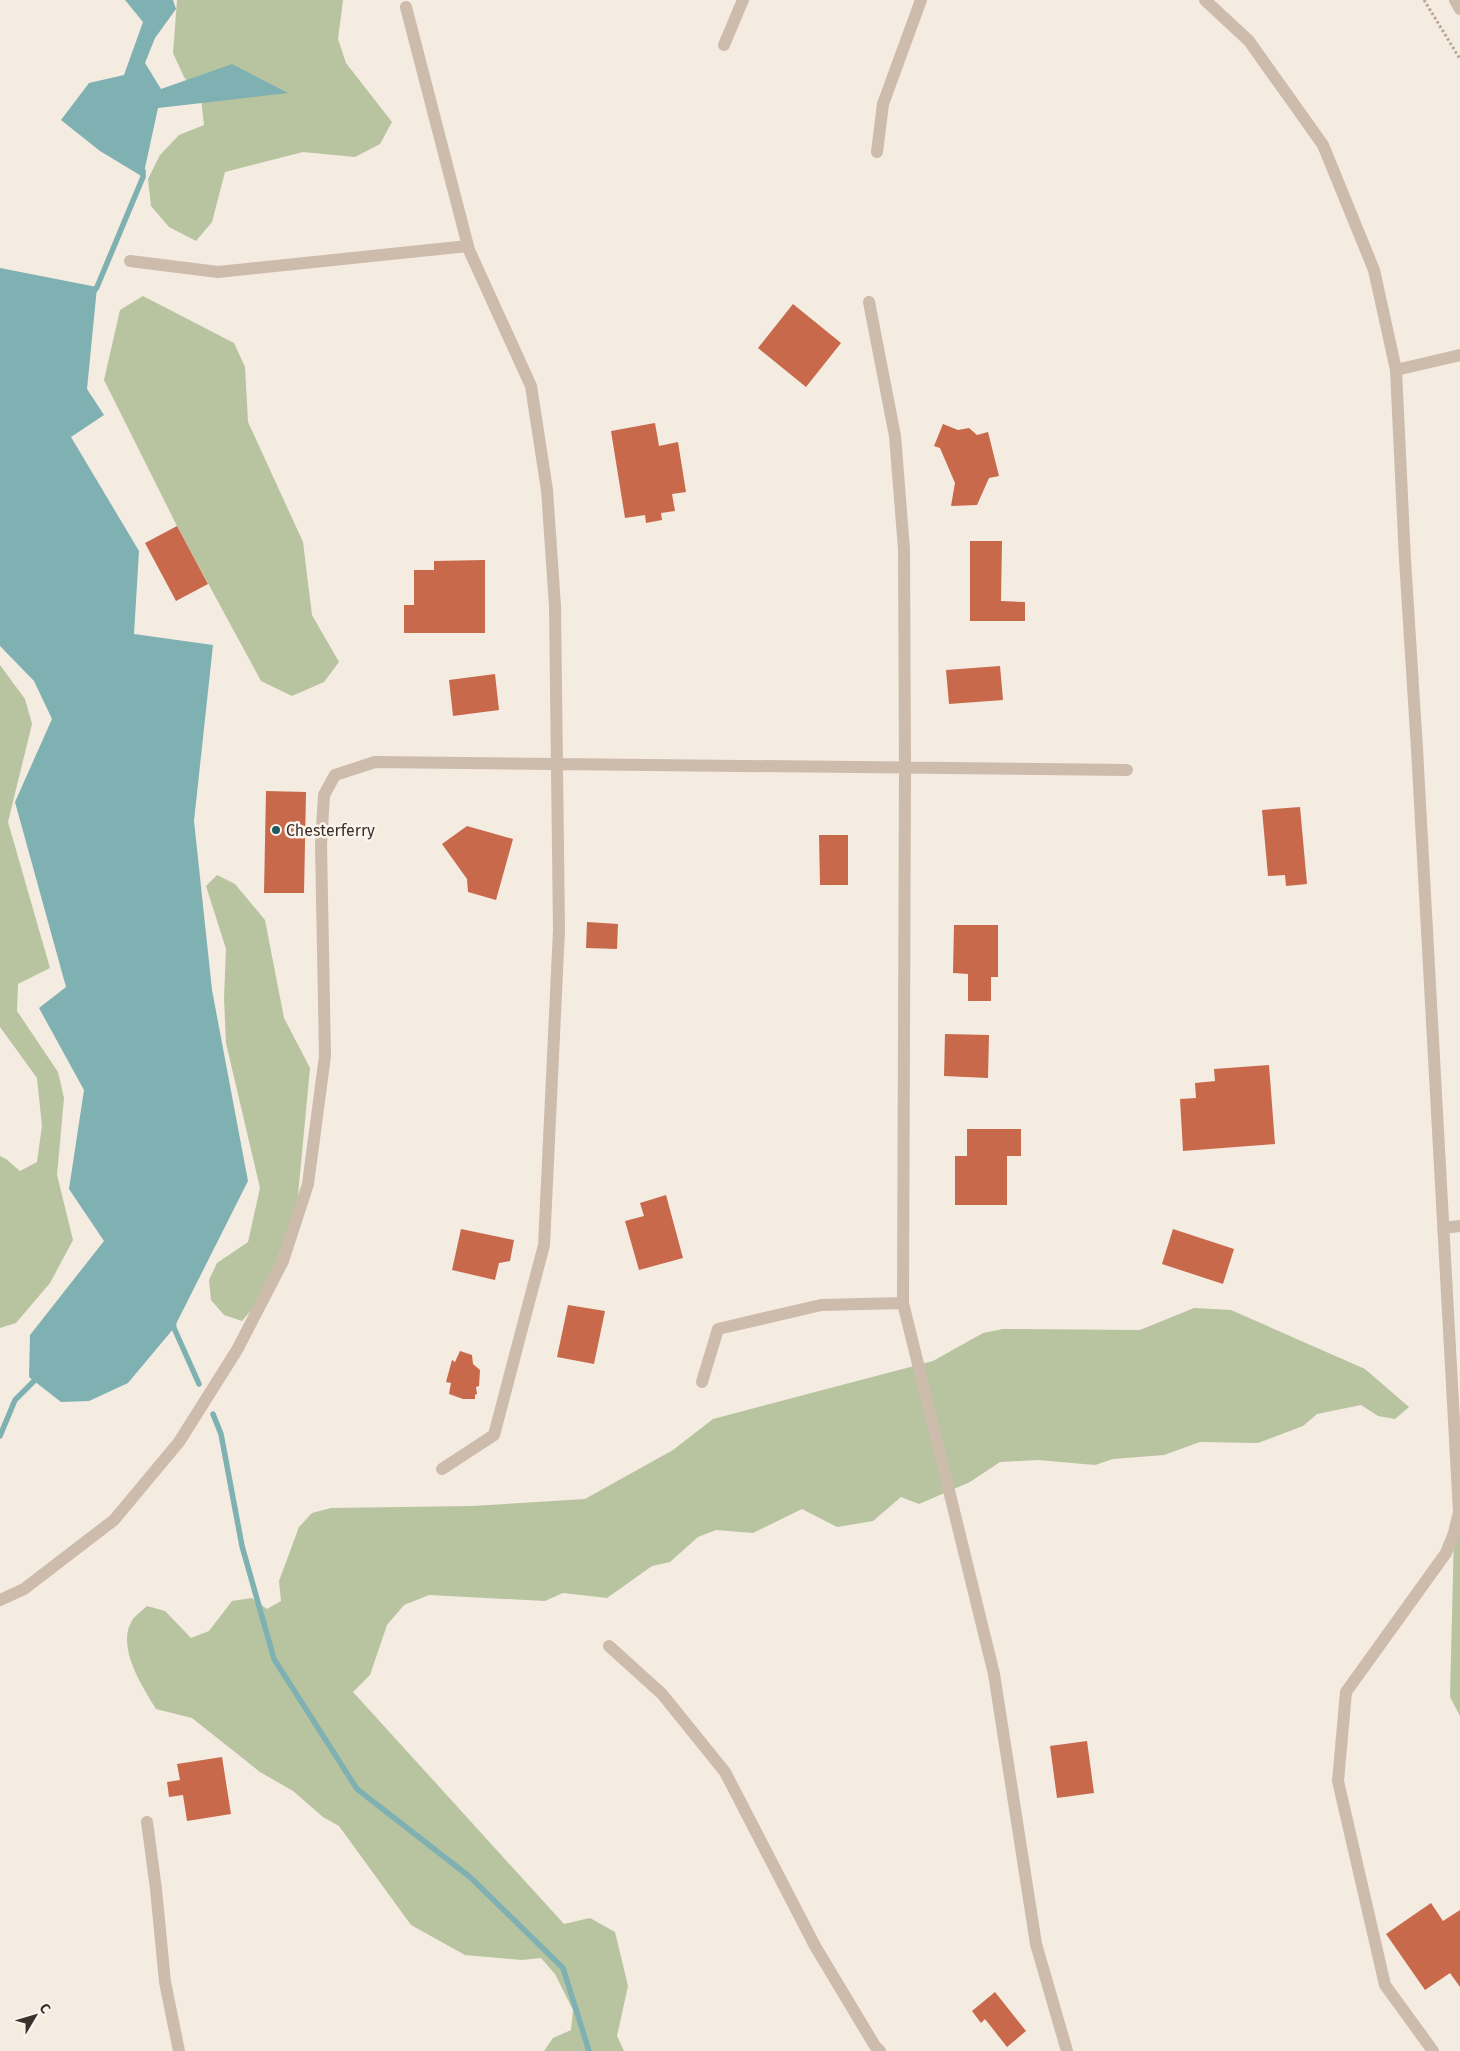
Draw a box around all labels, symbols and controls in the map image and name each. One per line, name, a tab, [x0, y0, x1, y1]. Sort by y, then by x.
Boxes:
place label: Chesterferry	[286, 821, 375, 840]
marker: Chesterferry	[270, 824, 282, 836]
north arrow	[10, 1991, 60, 2041]
text: С	[36, 2000, 54, 2017]

